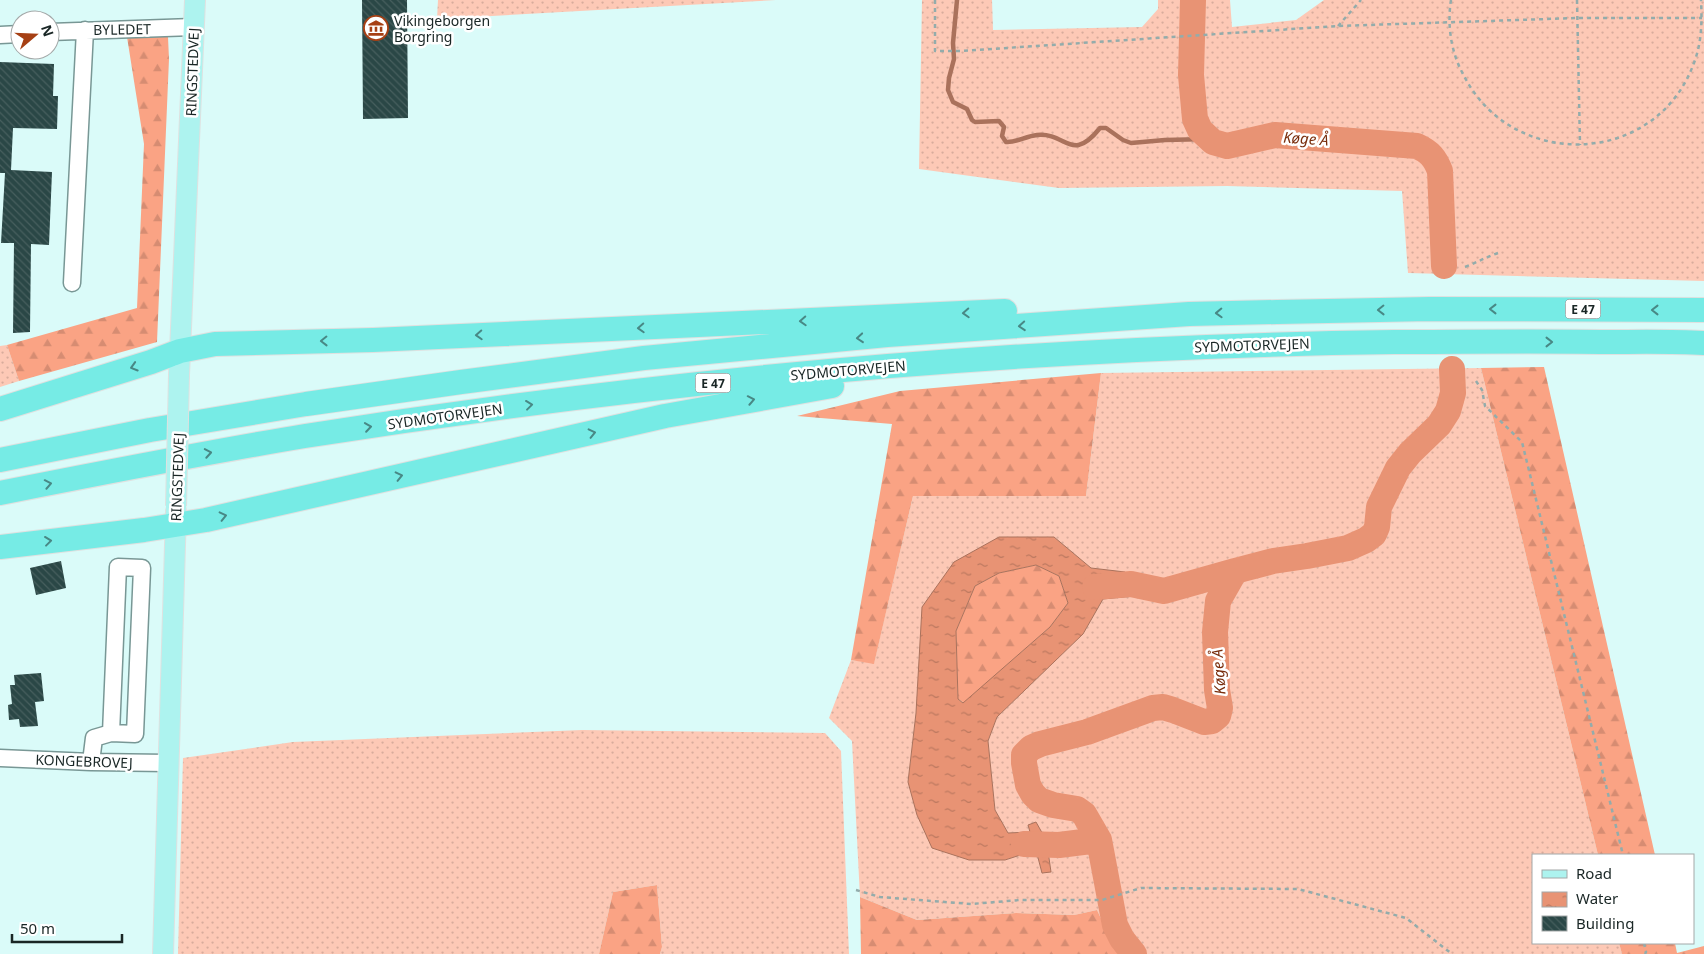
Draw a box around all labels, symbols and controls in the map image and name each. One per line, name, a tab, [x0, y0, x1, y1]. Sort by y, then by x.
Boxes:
north arrow	[10, 10, 60, 60]
place label: Vikingeborgen Borgring	[394, 11, 490, 46]
museum icon: Vikingeborgen Borgring	[363, 15, 389, 41]
street label: BYLEDET	[93, 19, 151, 39]
text: N	[37, 22, 59, 39]
street label: RINGSTEDVEJ	[181, 27, 203, 117]
water label: Køge Å	[1283, 126, 1329, 150]
road number: E 47	[1566, 300, 1600, 318]
one-way arrow	[1377, 304, 1385, 315]
one-way arrow	[1489, 304, 1496, 314]
one-way arrow	[1651, 305, 1659, 315]
one-way arrow	[961, 307, 969, 318]
one-way arrow	[1215, 308, 1223, 319]
one-way arrow	[799, 315, 807, 326]
one-way arrow	[1018, 320, 1026, 331]
one-way arrow	[637, 322, 645, 333]
one-way arrow	[474, 330, 482, 341]
one-way arrow	[855, 332, 863, 343]
street label: SYDMOTORVEJEN	[1194, 333, 1310, 357]
one-way arrow	[320, 336, 328, 346]
one-way arrow	[1546, 336, 1554, 347]
street label: SYDMOTORVEJEN	[790, 356, 906, 384]
one-way arrow	[131, 362, 139, 372]
road number: E 47	[696, 373, 730, 392]
one-way arrow	[746, 395, 755, 406]
street label: SYDMOTORVEJEN	[387, 399, 503, 433]
one-way arrow	[525, 400, 533, 411]
one-way arrow	[364, 422, 372, 433]
one-way arrow	[587, 428, 596, 438]
street label: RINGSTEDVEJ	[166, 432, 188, 522]
one-way arrow	[203, 449, 212, 459]
one-way arrow	[394, 471, 403, 482]
one-way arrow	[43, 479, 52, 489]
one-way arrow	[219, 511, 228, 522]
one-way arrow	[45, 536, 53, 547]
water label: Køge Å	[1206, 649, 1230, 695]
street label: KONGEBROVEJ	[35, 750, 133, 772]
legend	[1532, 854, 1694, 944]
text: Road	[1576, 863, 1612, 883]
text: Water	[1576, 888, 1618, 908]
scale bar	[12, 912, 122, 944]
text: Building	[1576, 913, 1634, 933]
text: 50 m	[20, 918, 55, 938]

